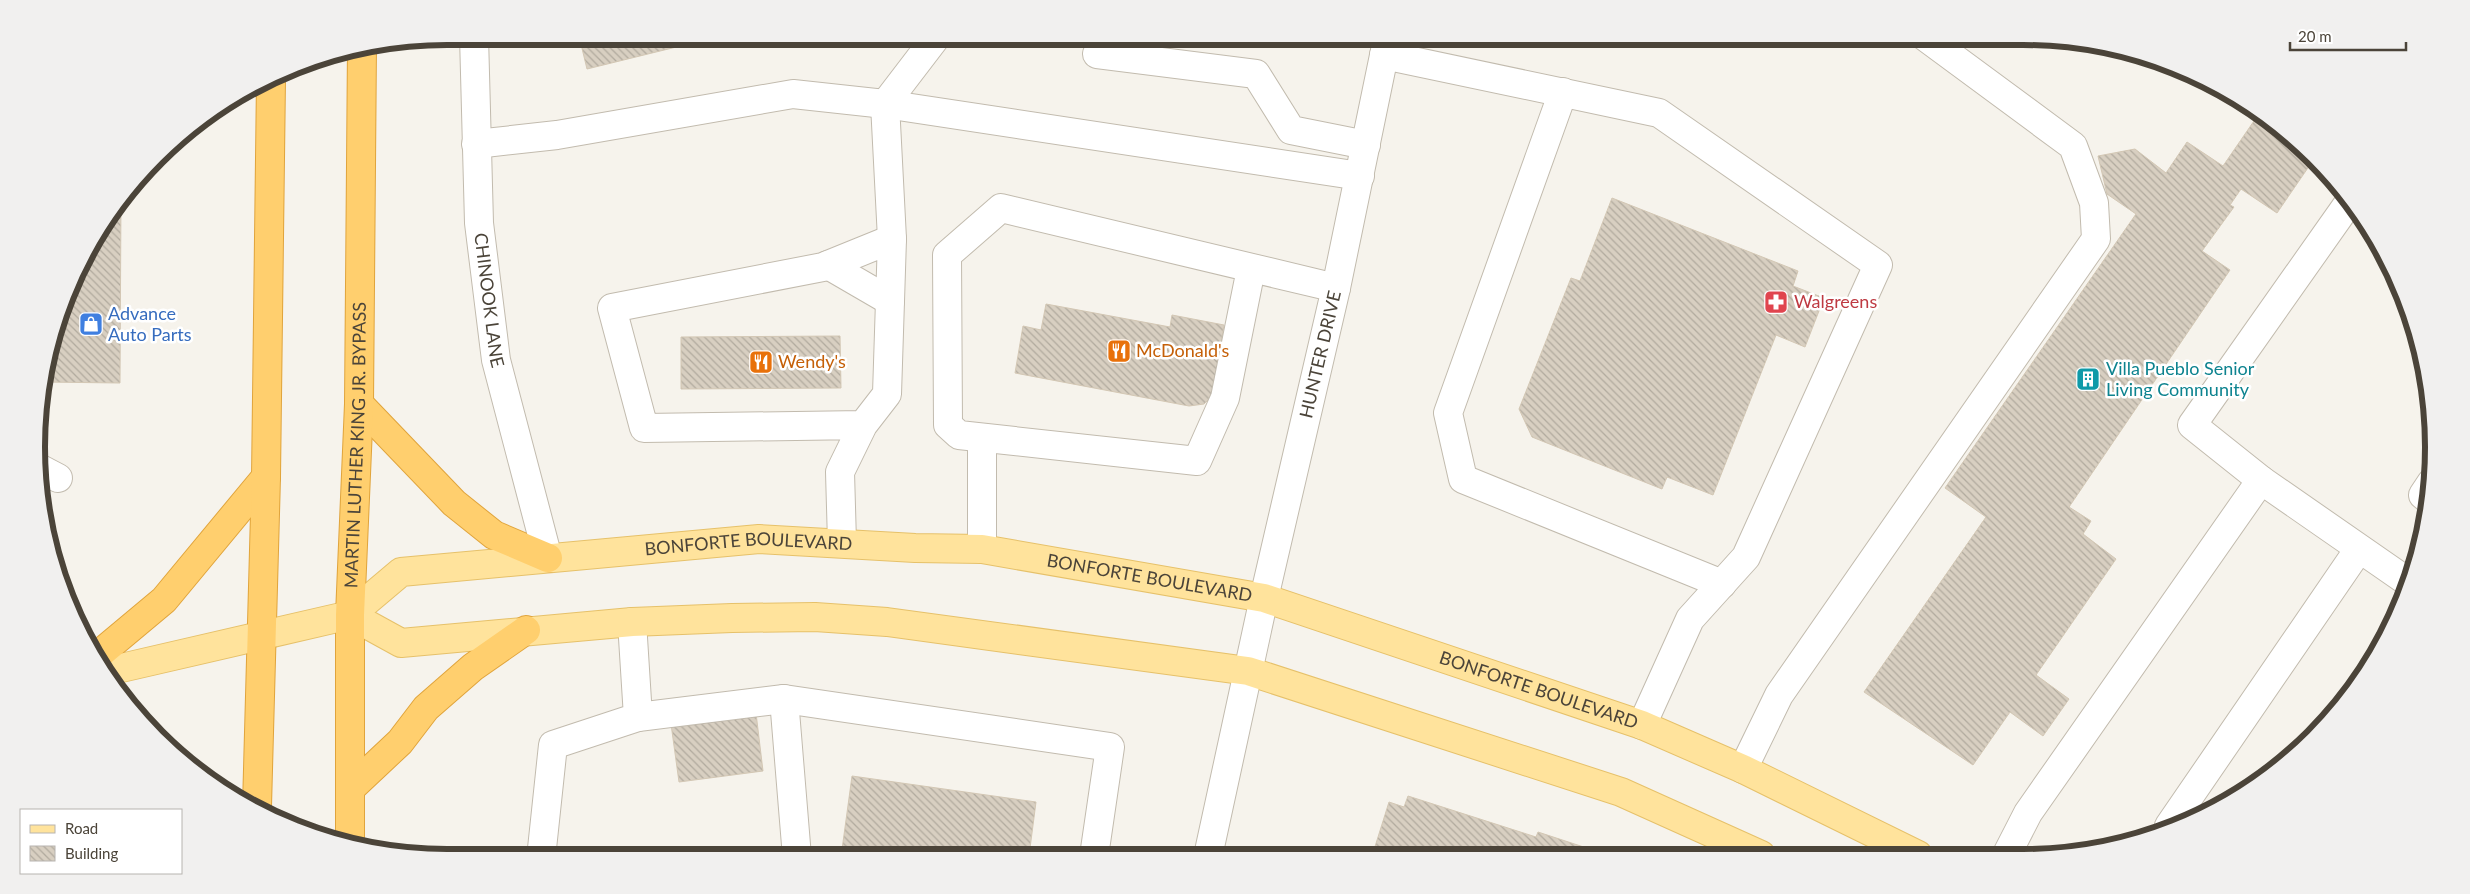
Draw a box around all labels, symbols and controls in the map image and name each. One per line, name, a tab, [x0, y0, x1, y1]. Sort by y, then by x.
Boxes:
scale bar	[2290, 20, 2406, 52]
text: 20 m	[2298, 27, 2332, 45]
street label: CHINOOK LANE	[470, 232, 510, 370]
street label: HUNTER DRIVE	[1294, 288, 1345, 420]
pharmacy icon: Walgreens	[1763, 289, 1789, 315]
place label: Walgreens	[1794, 290, 1877, 312]
place label: Advance Auto Parts	[108, 302, 192, 345]
street label: MARTIN LUTHER KING JR. BYPASS	[339, 302, 370, 589]
shop icon: Advance Auto Parts	[78, 311, 104, 337]
restaurant icon: McDonald's	[1106, 338, 1132, 364]
place label: McDonald's	[1136, 339, 1230, 361]
restaurant icon: Wendy's	[748, 349, 774, 375]
place label: Wendy's	[778, 350, 846, 372]
place label: Villa Pueblo Senior Living Community	[2106, 357, 2255, 400]
building icon: Villa Pueblo Senior Living Community	[2075, 366, 2101, 392]
street label: BONFORTE BOULEVARD	[644, 527, 853, 559]
street label: BONFORTE BOULEVARD	[1045, 548, 1254, 606]
street label: BONFORTE BOULEVARD	[1437, 646, 1641, 733]
legend	[20, 809, 182, 874]
text: Road	[65, 819, 98, 837]
text: Building	[65, 844, 118, 862]

